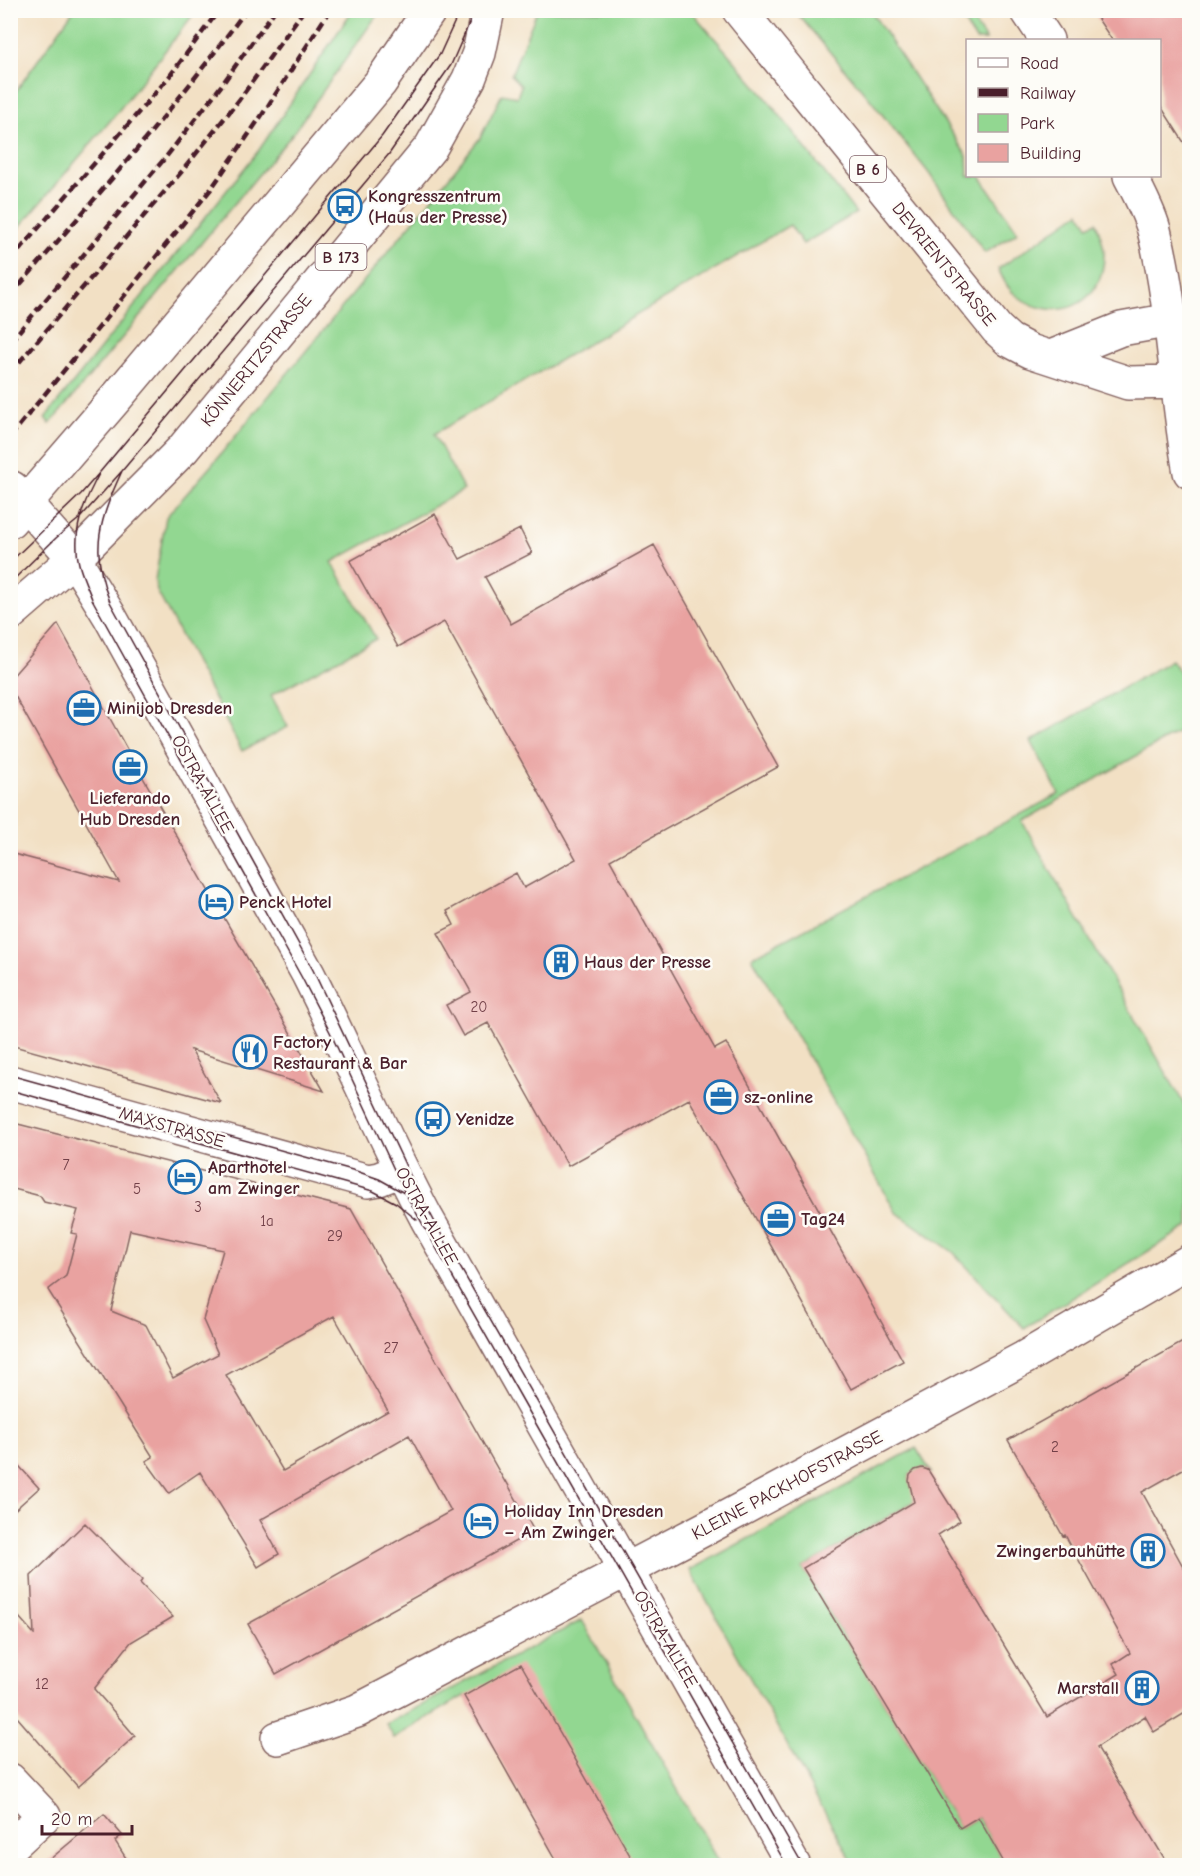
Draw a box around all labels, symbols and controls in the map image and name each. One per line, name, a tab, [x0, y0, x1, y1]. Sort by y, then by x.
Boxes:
legend	[966, 39, 1161, 177]
text: Road	[1020, 53, 1059, 74]
text: Railway	[1020, 83, 1077, 104]
text: Park	[1020, 113, 1055, 134]
text: Building	[1020, 143, 1082, 164]
road number: B 6	[850, 156, 886, 182]
place label: Kongresszentrum (Haus der Presse)	[368, 186, 508, 228]
bus stop icon: Kongresszentrum (Haus der Presse)	[327, 188, 363, 224]
street label: DEVRIENTSTRASSE	[887, 198, 1000, 330]
road number: B 173	[316, 244, 366, 270]
street label: KÖNNERITZSTRASSE	[197, 290, 316, 431]
office icon: Minijob Dresden	[66, 690, 102, 726]
place label: Minijob Dresden	[107, 698, 232, 719]
street label: OSTRA-ALLEE	[167, 732, 238, 837]
office icon: Lieferando Hub Dresden	[112, 749, 148, 785]
place label: Lieferando Hub Dresden	[80, 788, 180, 830]
hotel icon: Penck Hotel	[198, 884, 234, 920]
place label: Penck Hotel	[239, 892, 332, 913]
building icon: Haus der Presse	[543, 944, 579, 980]
place label: Haus der Presse	[584, 952, 711, 973]
house number: 20	[471, 998, 487, 1016]
place label: Factory Restaurant & Bar	[273, 1032, 408, 1074]
restaurant icon: Factory Restaurant & Bar	[232, 1034, 268, 1070]
office icon: sz-online	[703, 1079, 739, 1115]
place label: sz-online	[744, 1087, 813, 1108]
bus stop icon: Yenidze	[415, 1101, 451, 1137]
street label: MAXSTRASSE	[117, 1102, 227, 1153]
place label: Yenidze	[456, 1109, 514, 1130]
house number: 7	[62, 1156, 70, 1174]
place label: Aparthotel am Zwinger	[208, 1157, 300, 1199]
hotel icon: Aparthotel am Zwinger	[167, 1159, 203, 1195]
street label: OSTRA-ALLEE	[391, 1164, 462, 1269]
house number: 5	[133, 1180, 141, 1198]
house number: 3	[194, 1198, 202, 1216]
office icon: Tag24	[760, 1201, 796, 1237]
place label: Tag24	[801, 1209, 845, 1230]
house number: 1a	[260, 1212, 274, 1230]
house number: 29	[327, 1227, 343, 1245]
house number: 27	[384, 1339, 398, 1357]
street label: KLEINE PACKHOFSTRASSE	[688, 1426, 886, 1545]
house number: 2	[1051, 1438, 1059, 1456]
place label: Holiday Inn Dresden – Am Zwinger	[504, 1501, 664, 1543]
hotel icon: Holiday Inn Dresden – Am Zwinger	[463, 1503, 499, 1539]
building icon: Zwingerbauhütte	[1130, 1533, 1166, 1569]
place label: Zwingerbauhütte	[996, 1541, 1125, 1562]
street label: OSTRA-ALLEE	[629, 1587, 702, 1692]
building icon: Marstall	[1124, 1670, 1160, 1706]
house number: 12	[35, 1675, 49, 1693]
place label: Marstall	[1057, 1678, 1119, 1699]
scale bar	[42, 1798, 132, 1836]
text: 20 m	[51, 1809, 92, 1830]

